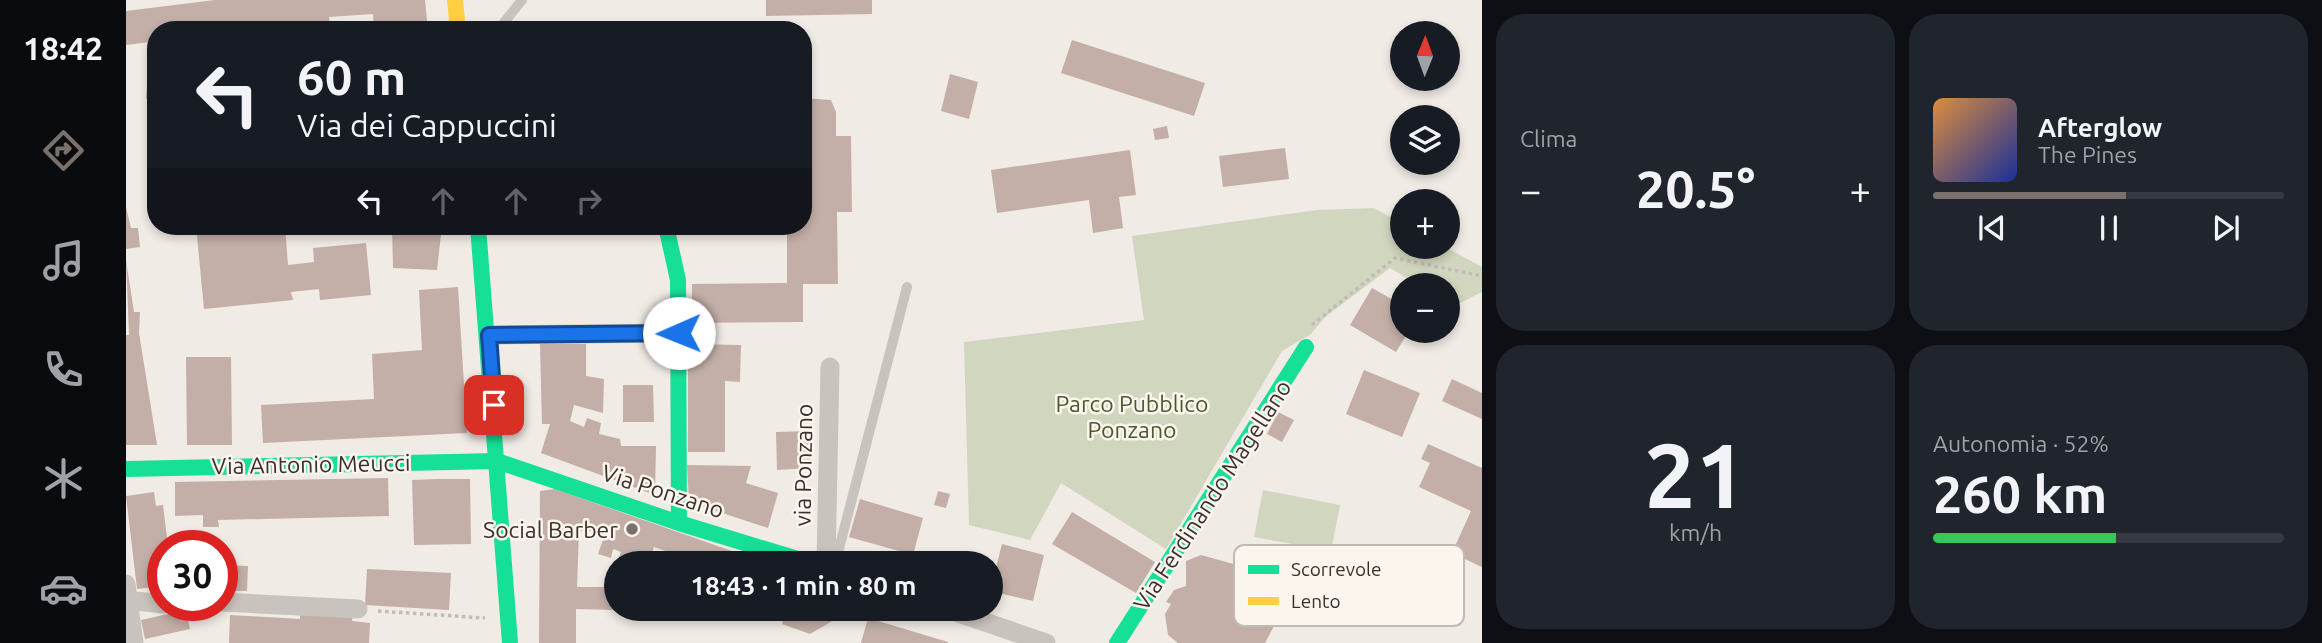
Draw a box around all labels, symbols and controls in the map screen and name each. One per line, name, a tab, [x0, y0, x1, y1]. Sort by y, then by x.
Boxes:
north arrow	[1390, 21, 1460, 91]
map controls	[1390, 21, 1460, 343]
text: 18:42	[23, 30, 103, 66]
icon: left	[182, 49, 273, 140]
text: 60 m	[297, 49, 406, 104]
button: layers	[1390, 105, 1460, 175]
text: Via dei Cappuccini	[297, 107, 557, 143]
text: Afterglow	[2038, 113, 2162, 142]
icon: directions	[39, 126, 88, 175]
text: Clima	[1520, 126, 1577, 151]
text: The Pines	[2038, 142, 2137, 167]
text: 20.5°	[1636, 160, 1755, 218]
text: −	[1520, 169, 1541, 211]
text: +	[1850, 169, 1871, 211]
icon: left	[351, 182, 389, 220]
icon: ahead	[424, 182, 462, 220]
icon: ahead	[497, 182, 535, 220]
icon: right	[570, 182, 608, 220]
button: +	[1390, 189, 1460, 259]
icon: previous	[1973, 209, 2011, 247]
icon: pause	[2090, 209, 2128, 247]
icon: next	[2207, 209, 2245, 247]
icon: music	[39, 236, 88, 285]
button: −	[1390, 273, 1460, 343]
position arrow	[642, 296, 716, 370]
icon: phone	[39, 345, 88, 394]
pin	[464, 375, 524, 435]
street label: Via Ferdinando Magellano	[1128, 375, 1296, 615]
icon: arrive	[475, 386, 513, 424]
park label: Parco Pubblico Ponzano	[1056, 391, 1208, 442]
street label: via Ponzano	[789, 403, 817, 527]
text: 21	[1644, 423, 1747, 525]
text: Autonomia · 52%	[1933, 431, 2109, 456]
street label: Via Antonio Meucci	[211, 450, 411, 478]
icon: climate	[39, 454, 88, 503]
street label: Via Ponzano	[599, 459, 727, 523]
text: 260 km	[1933, 465, 2107, 523]
place label: Social Barber	[483, 517, 618, 542]
text: km/h	[1669, 520, 1722, 545]
marker: Social Barber	[624, 521, 640, 537]
speed limit sign: 30	[147, 530, 238, 621]
legend	[1234, 545, 1464, 626]
text: Scorrevole	[1291, 558, 1382, 580]
icon: car	[39, 564, 88, 613]
text: 18:43 · 1 min · 80 m	[690, 571, 917, 600]
text: Lento	[1291, 590, 1341, 612]

